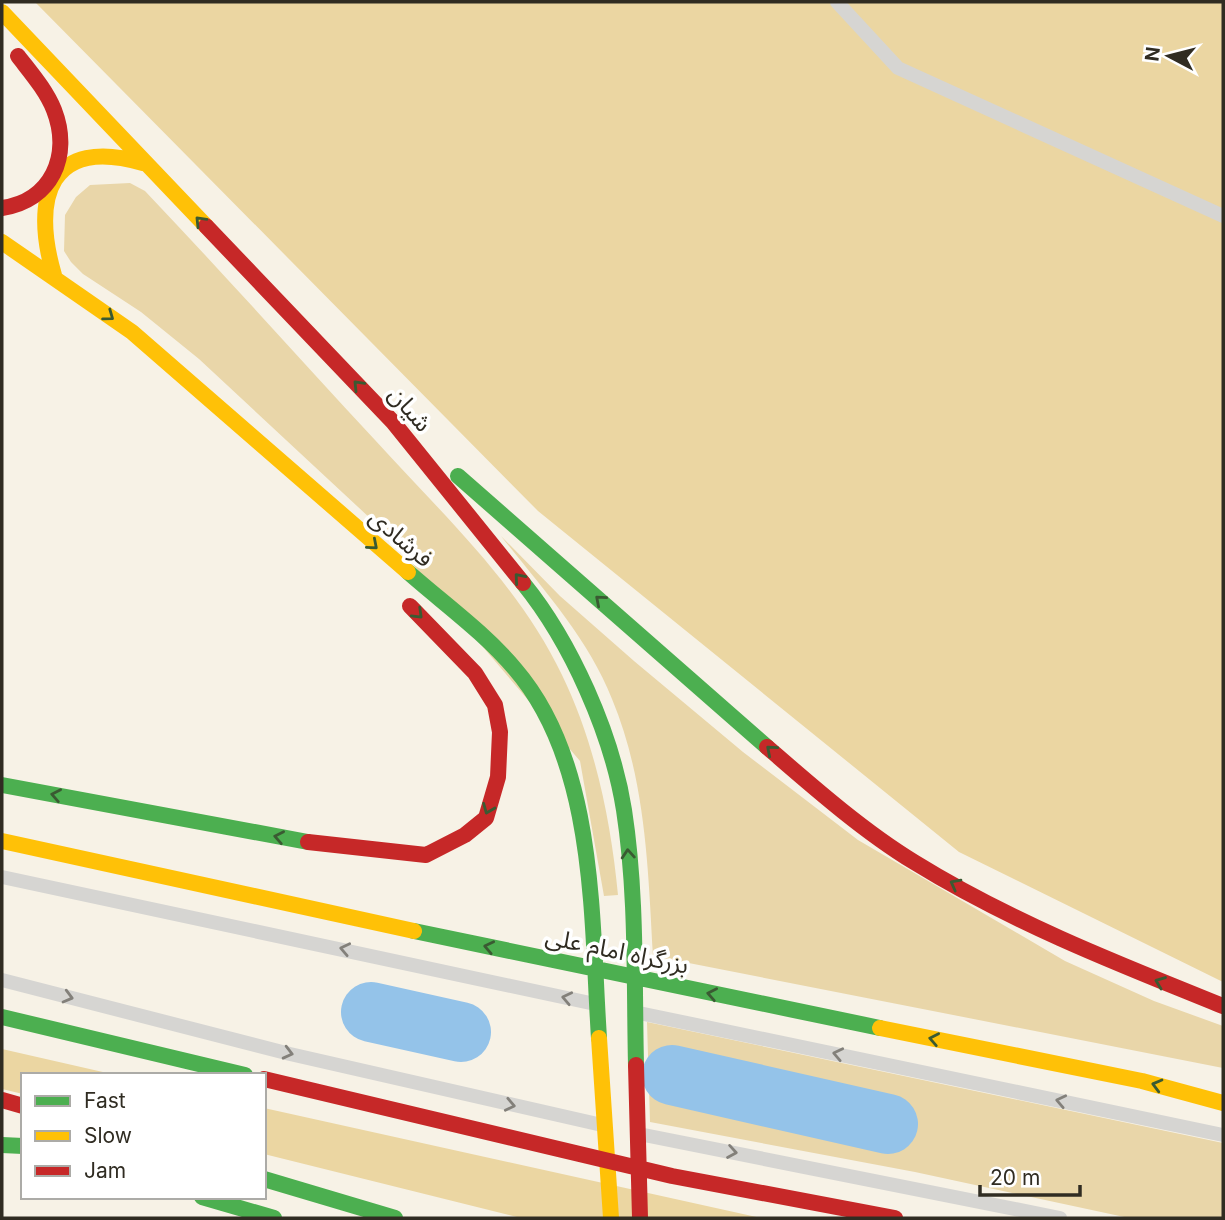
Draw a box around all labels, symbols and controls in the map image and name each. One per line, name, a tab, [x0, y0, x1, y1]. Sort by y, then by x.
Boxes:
north arrow	[1134, 21, 1204, 91]
text: N	[1140, 45, 1165, 63]
one-way arrow	[195, 217, 208, 230]
one-way arrow	[101, 307, 114, 320]
one-way arrow	[353, 380, 366, 393]
street label: شیان	[383, 380, 438, 438]
street label: فرشادی	[364, 502, 439, 573]
one-way arrow	[365, 537, 378, 549]
one-way arrow	[515, 574, 527, 587]
one-way arrow	[595, 596, 608, 608]
one-way arrow	[409, 605, 422, 618]
one-way arrow	[767, 746, 780, 758]
one-way arrow	[50, 788, 62, 803]
one-way arrow	[482, 803, 496, 815]
one-way arrow	[273, 830, 285, 845]
one-way arrow	[621, 848, 636, 859]
one-way arrow	[949, 878, 962, 892]
street label: بزرگراه امام علی	[542, 921, 691, 984]
one-way arrow	[483, 941, 495, 956]
one-way arrow	[339, 942, 351, 957]
one-way arrow	[1154, 976, 1166, 990]
one-way arrow	[706, 987, 718, 1002]
one-way arrow	[62, 989, 74, 1003]
one-way arrow	[561, 991, 573, 1006]
one-way arrow	[928, 1032, 940, 1047]
one-way arrow	[282, 1045, 294, 1059]
one-way arrow	[832, 1048, 844, 1063]
legend	[21, 1073, 266, 1199]
one-way arrow	[1151, 1079, 1163, 1093]
text: Fast	[84, 1088, 126, 1113]
one-way arrow	[1055, 1094, 1067, 1109]
one-way arrow	[504, 1096, 516, 1111]
text: Slow	[84, 1123, 132, 1148]
one-way arrow	[726, 1144, 738, 1159]
scale bar	[980, 1154, 1080, 1198]
text: Jam	[84, 1158, 126, 1183]
text: 20 m	[990, 1165, 1040, 1190]

